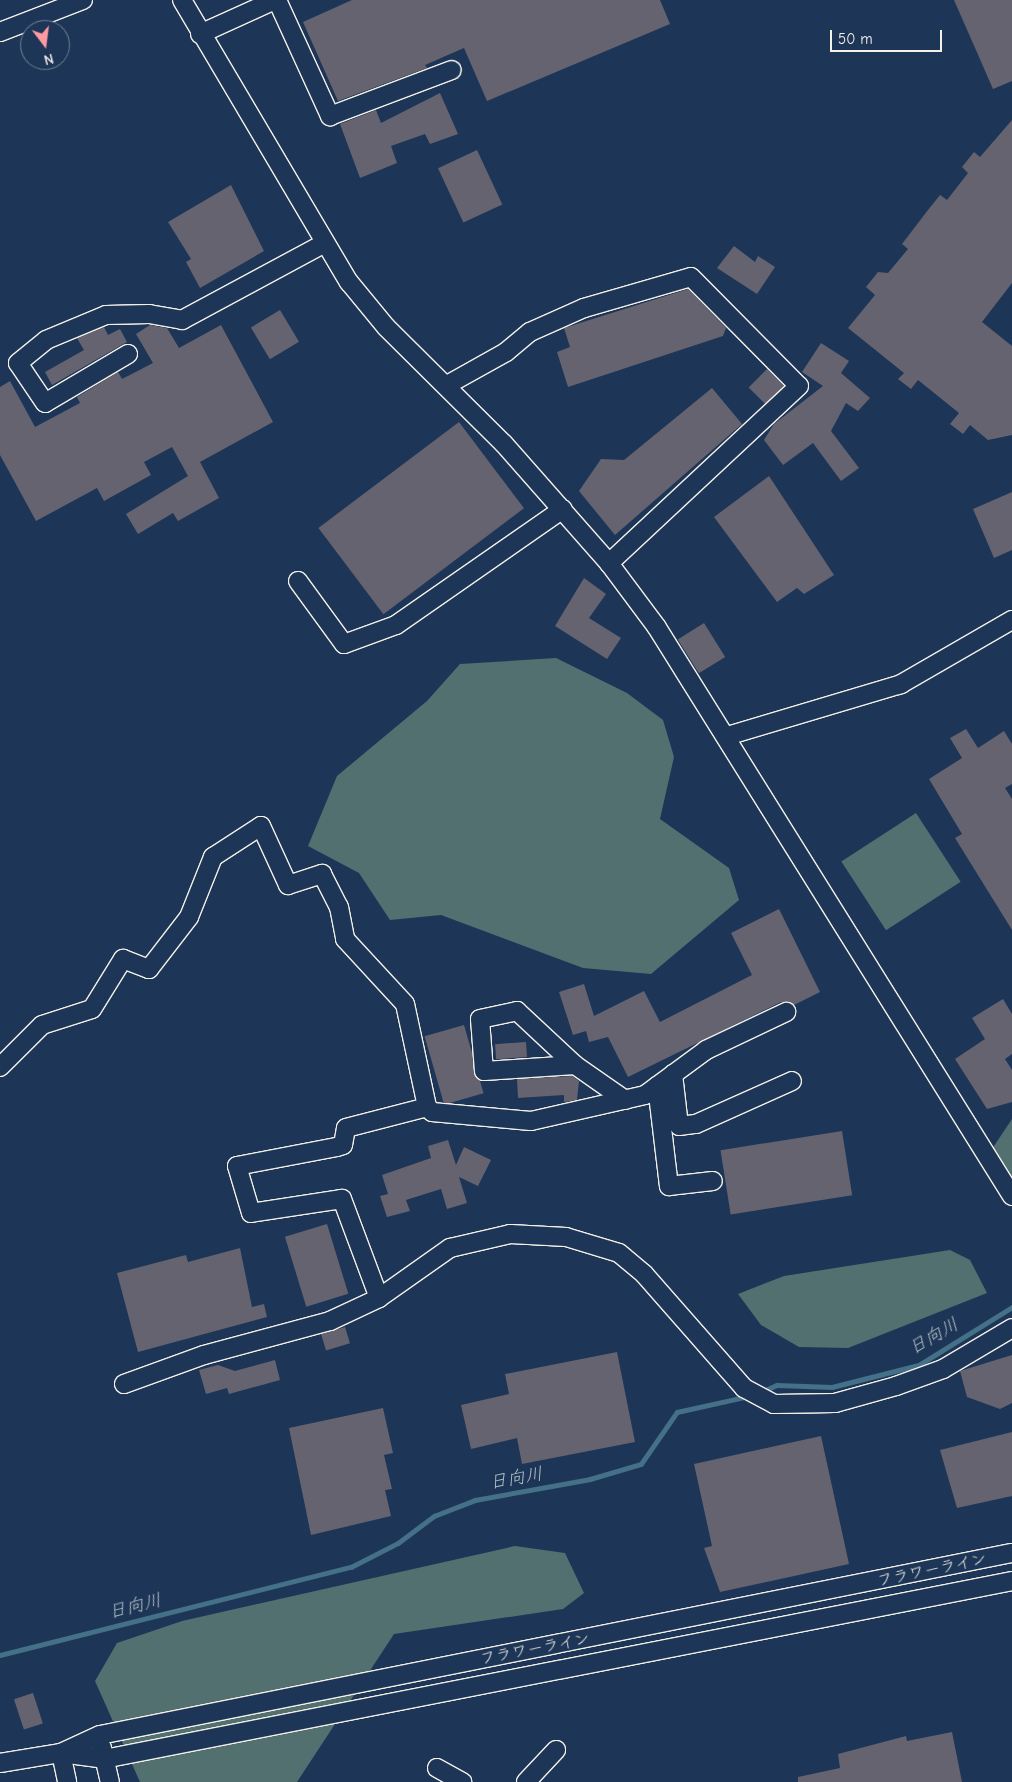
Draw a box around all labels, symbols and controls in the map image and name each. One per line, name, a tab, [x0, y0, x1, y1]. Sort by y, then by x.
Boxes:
north arrow	[20, 20, 70, 70]
scale bar	[832, 20, 944, 52]
text: 50 m	[838, 30, 873, 48]
text: N	[42, 50, 55, 68]
water label: 日向川	[905, 1314, 963, 1360]
water label: 日向川	[488, 1464, 544, 1494]
street label: フラワーライン	[875, 1549, 989, 1591]
water label: 日向川	[106, 1590, 164, 1624]
street label: フラワーライン	[478, 1629, 592, 1669]

